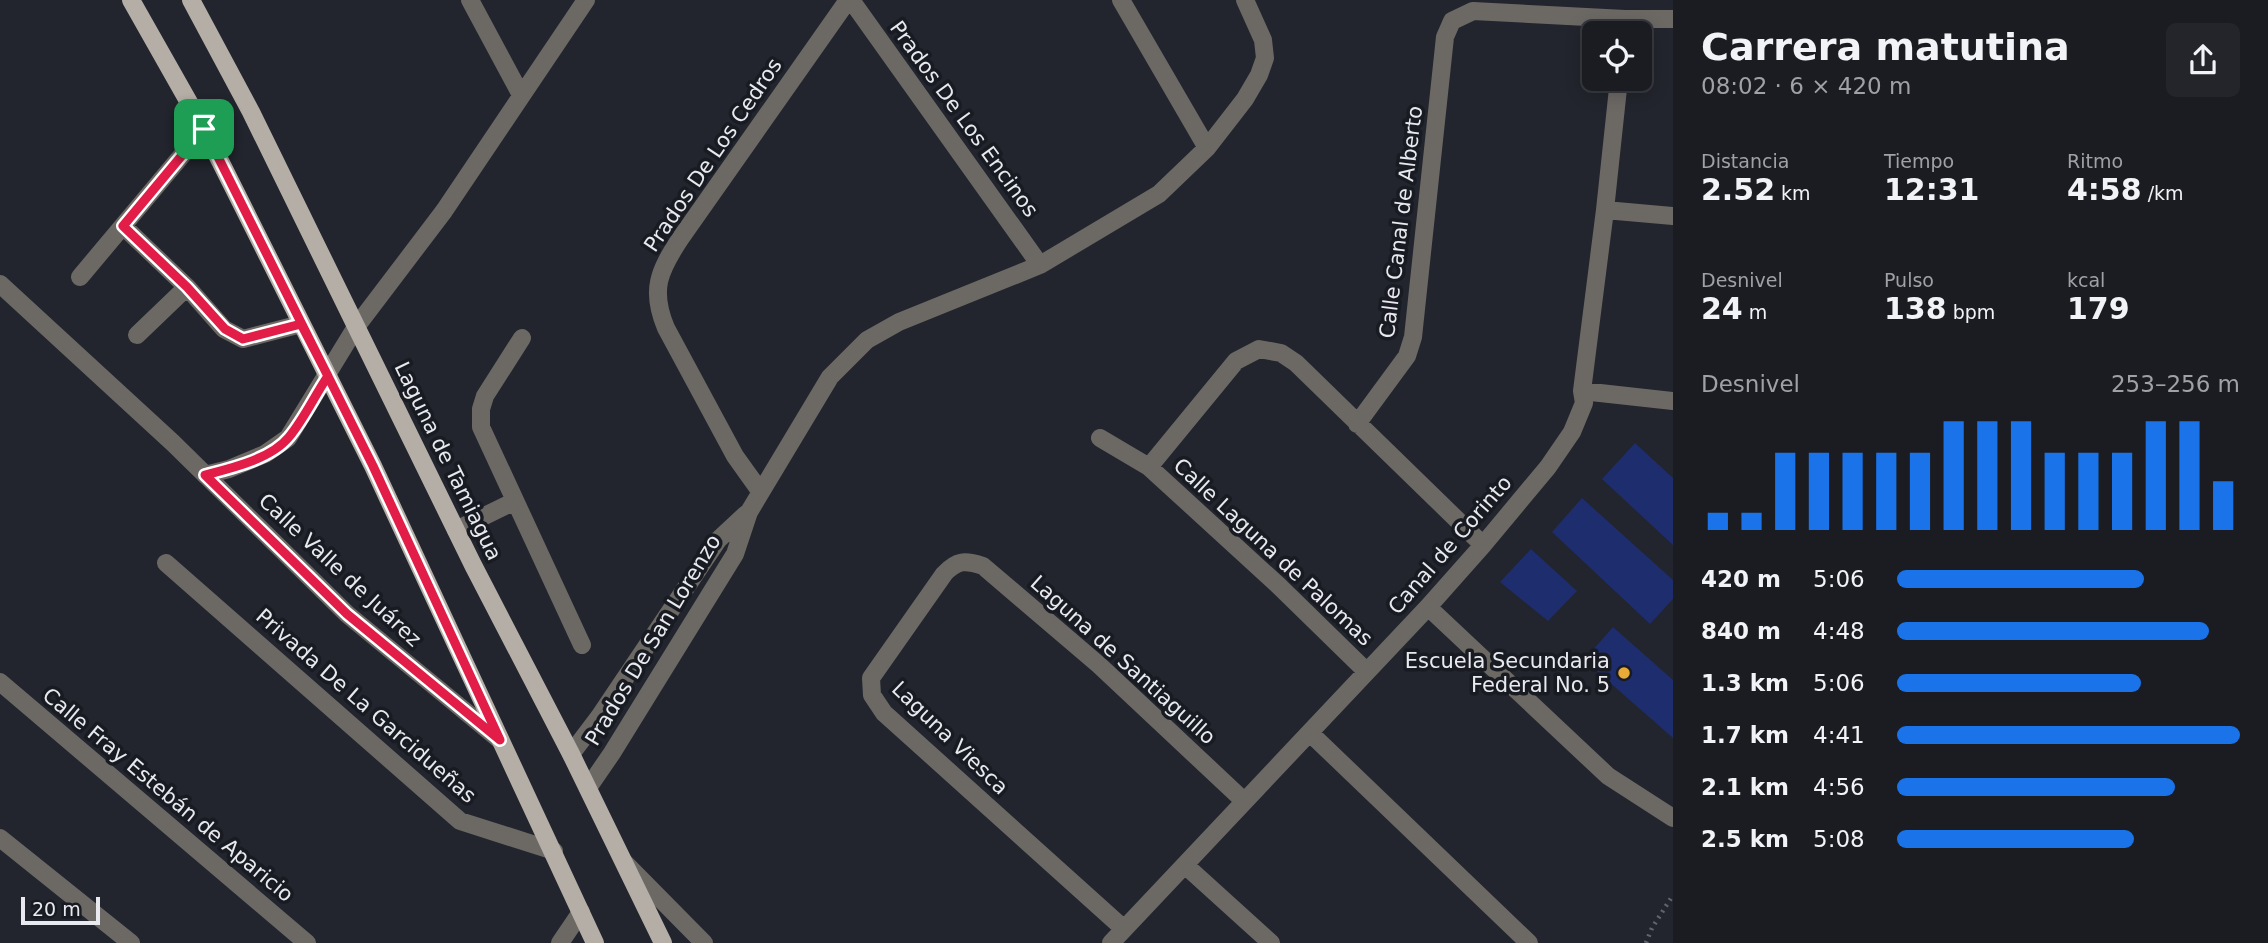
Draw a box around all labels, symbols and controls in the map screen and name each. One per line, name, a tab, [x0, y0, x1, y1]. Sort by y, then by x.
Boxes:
street label: Prados De Los Encinos	[885, 16, 1043, 222]
map controls	[1582, 21, 1652, 91]
button: locate	[1582, 21, 1652, 91]
button: share	[2166, 23, 2240, 97]
text: Carrera matutina	[1701, 25, 2070, 69]
street label: Prados De Los Cedros	[639, 54, 787, 256]
text: 08:02 · 6 × 420 m	[1701, 73, 1911, 99]
pin	[174, 99, 234, 159]
street label: Calle Canal de Alberto	[1375, 104, 1427, 340]
icon: arrive	[185, 110, 223, 148]
text: Distancia	[1701, 150, 1789, 172]
text: Tiempo	[1884, 150, 1954, 172]
text: Ritmo	[2067, 150, 2123, 172]
text: 2.52	[1701, 172, 1775, 207]
text: 12:31	[1884, 172, 1980, 207]
text: 4:58	[2067, 172, 2142, 207]
text: km	[1775, 182, 1811, 204]
text: /km	[2142, 182, 2184, 204]
text: Desnivel	[1701, 269, 1783, 291]
text: Pulso	[1884, 269, 1934, 291]
text: kcal	[2067, 269, 2105, 291]
text: 24	[1701, 291, 1743, 326]
text: 138	[1884, 291, 1947, 326]
text: 179	[2067, 291, 2130, 326]
text: m	[1743, 301, 1767, 323]
text: bpm	[1947, 301, 1995, 323]
street label: Laguna de Tamiagua	[389, 358, 507, 564]
text: Desnivel	[1701, 371, 1800, 397]
text: 253–256 m	[2111, 371, 2240, 397]
street label: Calle Laguna de Palomas	[1169, 453, 1377, 651]
street label: Canal de Corinto	[1383, 471, 1517, 619]
street label: Calle Valle de Juárez	[254, 489, 426, 651]
street label: Prados De San Lorenzo	[580, 530, 726, 750]
text: 420 m	[1701, 566, 1781, 592]
text: 5:06	[1813, 566, 1865, 592]
street label: Laguna de Santiaguillo	[1026, 571, 1220, 749]
street label: Privada De La Garcidueñas	[251, 604, 481, 808]
text: 840 m	[1701, 618, 1781, 644]
text: 4:48	[1813, 618, 1865, 644]
place label: Escuela Secundaria Federal No. 5	[1405, 649, 1610, 697]
marker: Escuela Secundaria Federal No. 5	[1616, 665, 1632, 681]
text: 1.3 km	[1701, 670, 1789, 696]
text: 5:06	[1813, 670, 1865, 696]
street label: Laguna Viesca	[887, 677, 1013, 799]
street label: Calle Fray Estebán de Aparicio	[38, 683, 298, 907]
text: 1.7 km	[1701, 722, 1789, 748]
text: 4:41	[1813, 722, 1865, 748]
text: 2.1 km	[1701, 774, 1789, 800]
text: 4:56	[1813, 774, 1865, 800]
text: 2.5 km	[1701, 826, 1789, 852]
text: 5:08	[1813, 826, 1865, 852]
scale bar	[21, 894, 100, 926]
text: 20 m	[32, 898, 81, 920]

